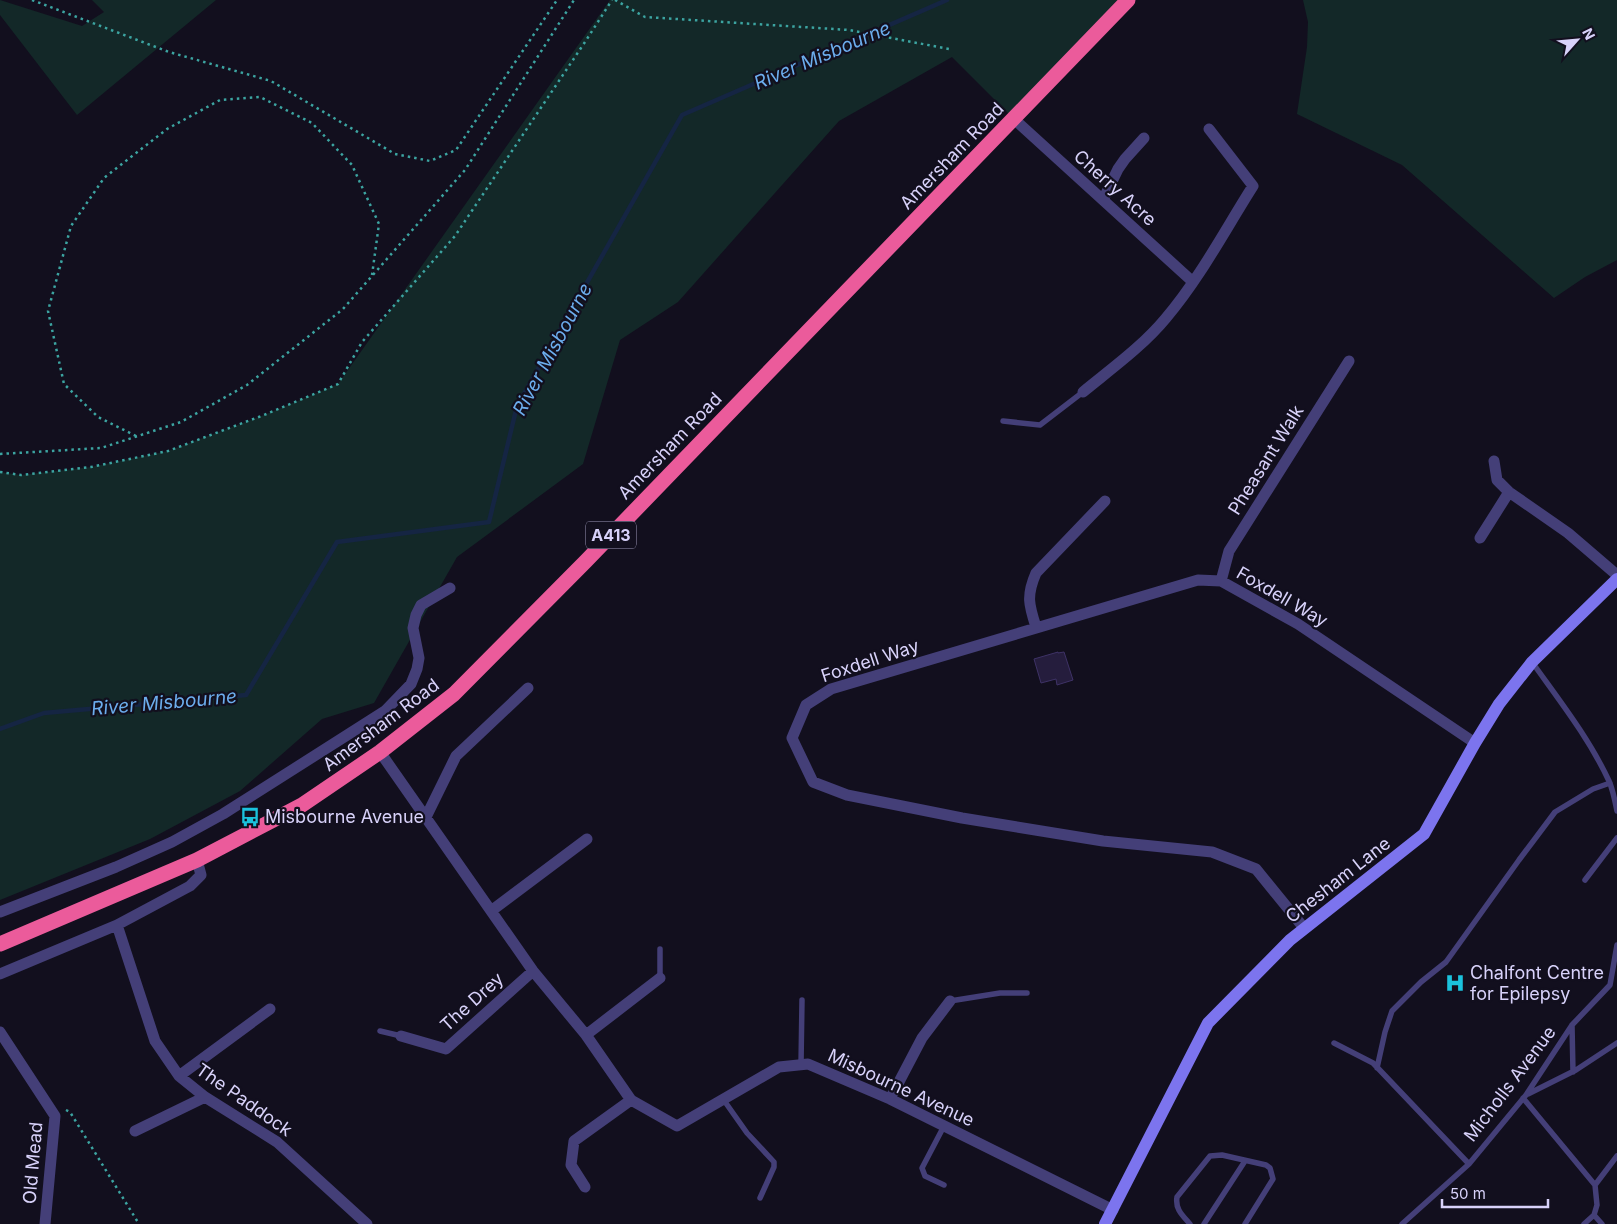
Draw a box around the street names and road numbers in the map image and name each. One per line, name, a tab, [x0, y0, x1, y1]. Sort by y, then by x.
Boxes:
street label: Amersham Road	[895, 98, 1008, 213]
street label: Cherry Acre	[1070, 145, 1161, 230]
street label: Amersham Road	[613, 388, 726, 503]
street label: Pheasant Walk	[1223, 401, 1308, 518]
road number: A413	[586, 522, 636, 548]
street label: Foxdell Way	[1233, 562, 1332, 631]
street label: Foxdell Way	[818, 635, 922, 686]
street label: Amersham Road	[318, 674, 443, 775]
street label: Chesham Lane	[1281, 832, 1394, 927]
street label: The Drey	[436, 968, 508, 1035]
street label: Micholls Avenue	[1459, 1022, 1560, 1145]
street label: Misbourne Avenue	[825, 1044, 978, 1131]
street label: The Paddock	[192, 1059, 296, 1141]
street label: Old Mead	[18, 1121, 47, 1205]

